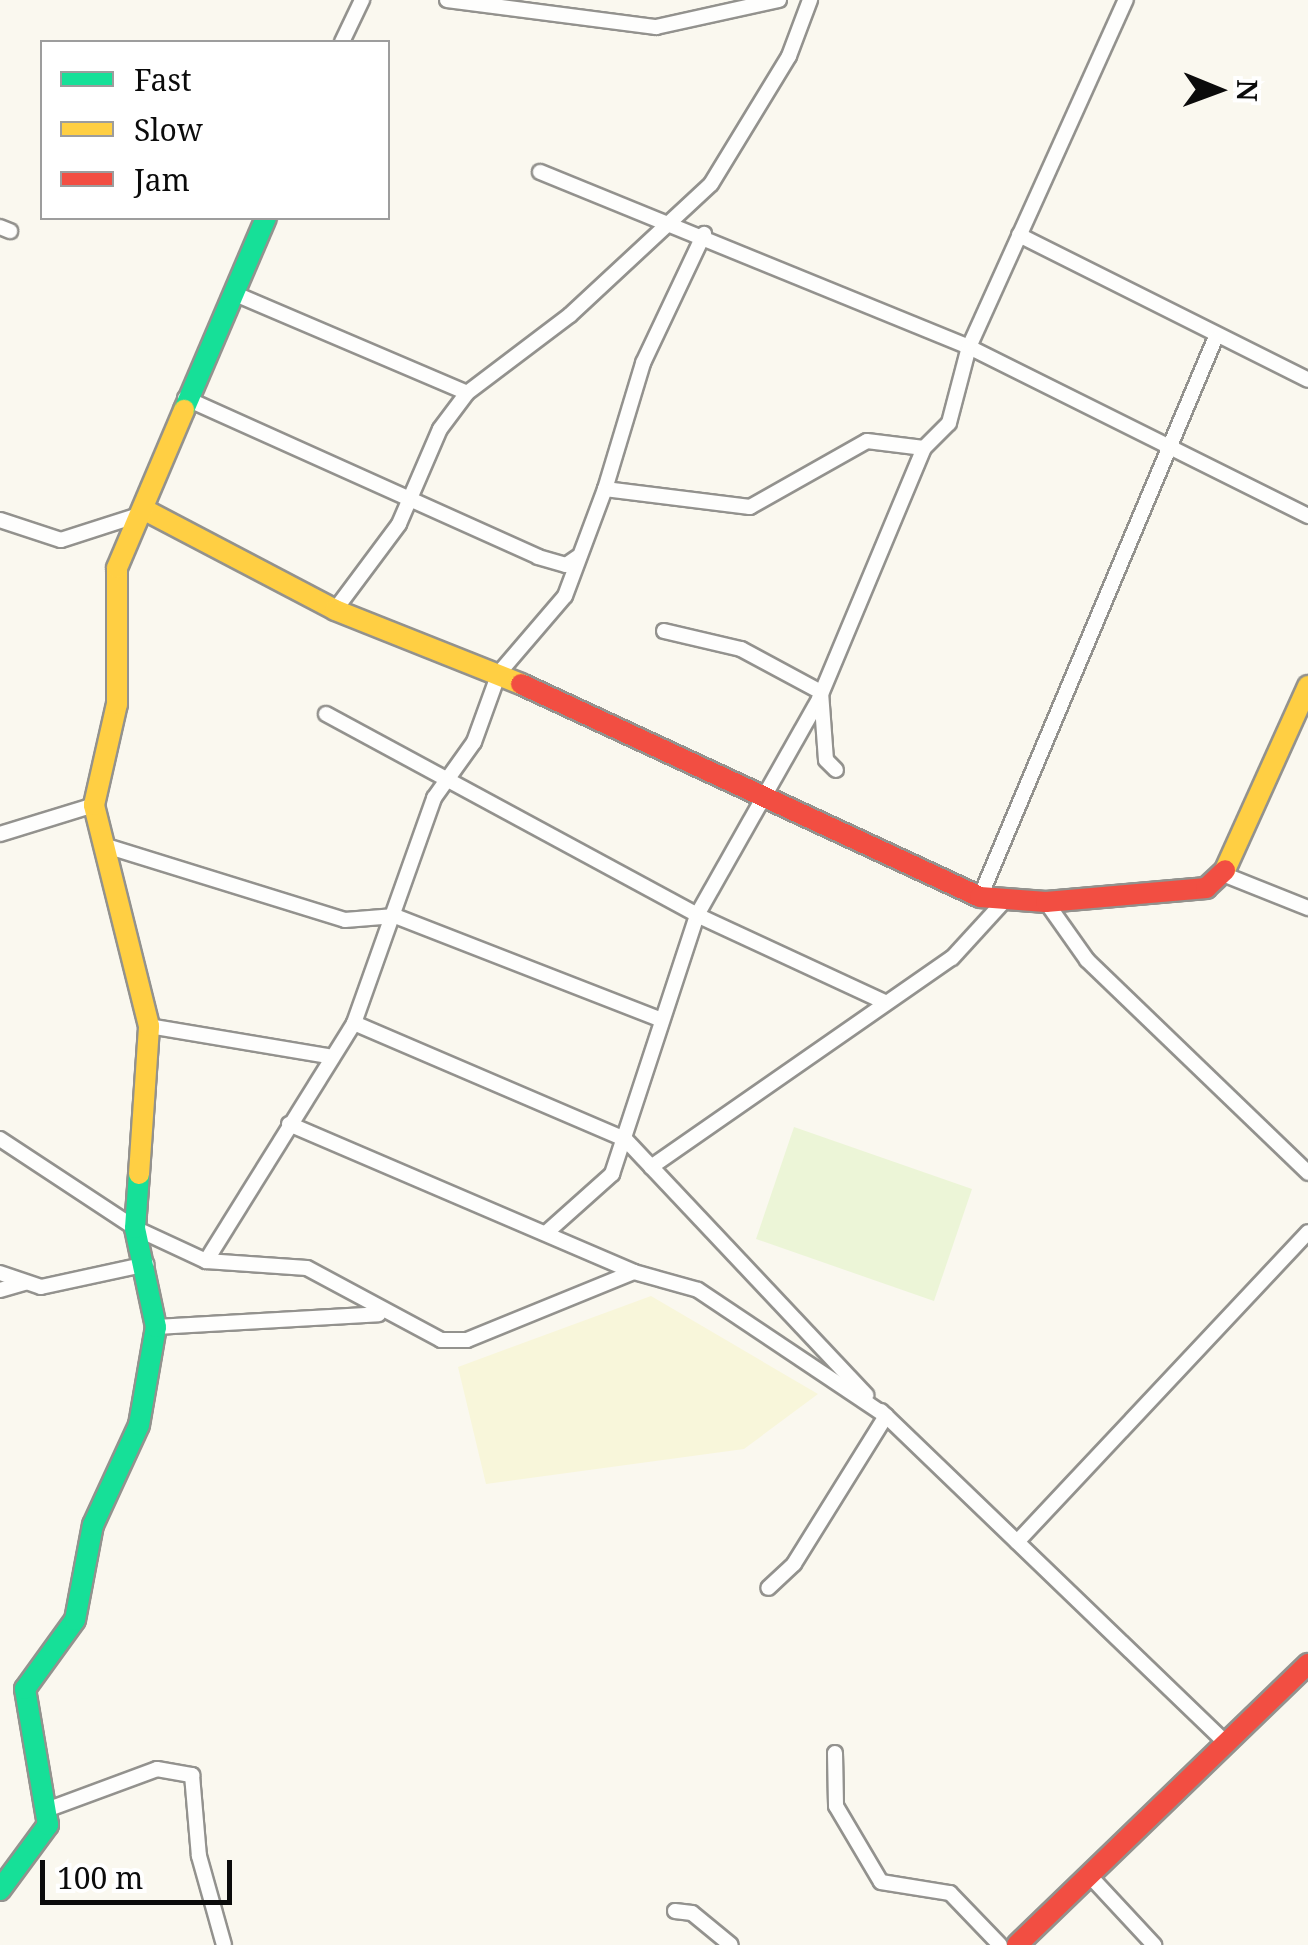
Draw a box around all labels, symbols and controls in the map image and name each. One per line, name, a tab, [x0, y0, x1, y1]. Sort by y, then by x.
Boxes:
legend	[40, 40, 390, 220]
north arrow	[1168, 40, 1268, 140]
text: Fast	[134, 59, 191, 100]
text: N	[1229, 79, 1267, 102]
text: Slow	[134, 109, 203, 150]
text: Jam	[134, 159, 190, 200]
scale bar	[45, 1840, 238, 1902]
text: 100 m	[57, 1857, 143, 1898]

